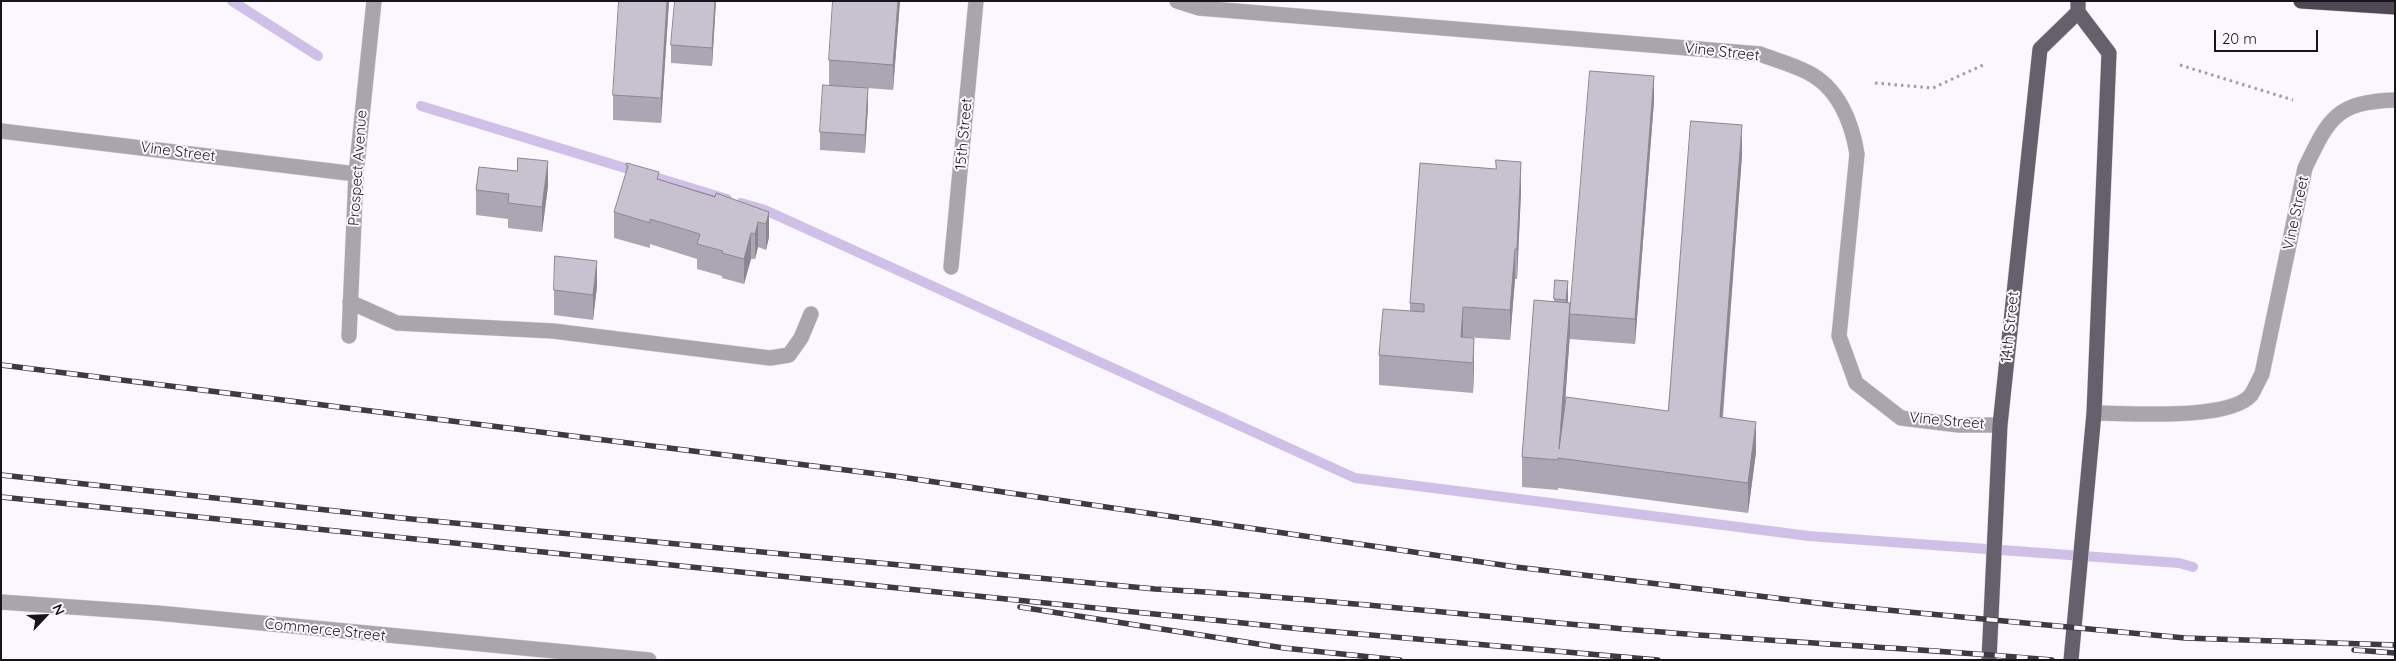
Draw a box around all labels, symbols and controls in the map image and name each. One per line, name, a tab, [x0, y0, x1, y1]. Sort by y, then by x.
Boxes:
scale bar	[2216, 20, 2320, 52]
text: 20 m	[2222, 29, 2257, 48]
street label: Vine Street	[1684, 39, 1760, 65]
street label: 15th Street	[952, 97, 976, 171]
street label: Prospect Avenue	[345, 109, 371, 227]
street label: Vine Street	[139, 138, 217, 166]
street label: Vine Street	[2279, 174, 2313, 252]
street label: 14th Street	[1997, 290, 2023, 364]
street label: Vine Street	[1909, 409, 1985, 433]
north arrow	[20, 591, 70, 641]
text: N	[48, 601, 69, 618]
street label: Commerce Street	[264, 615, 386, 645]

